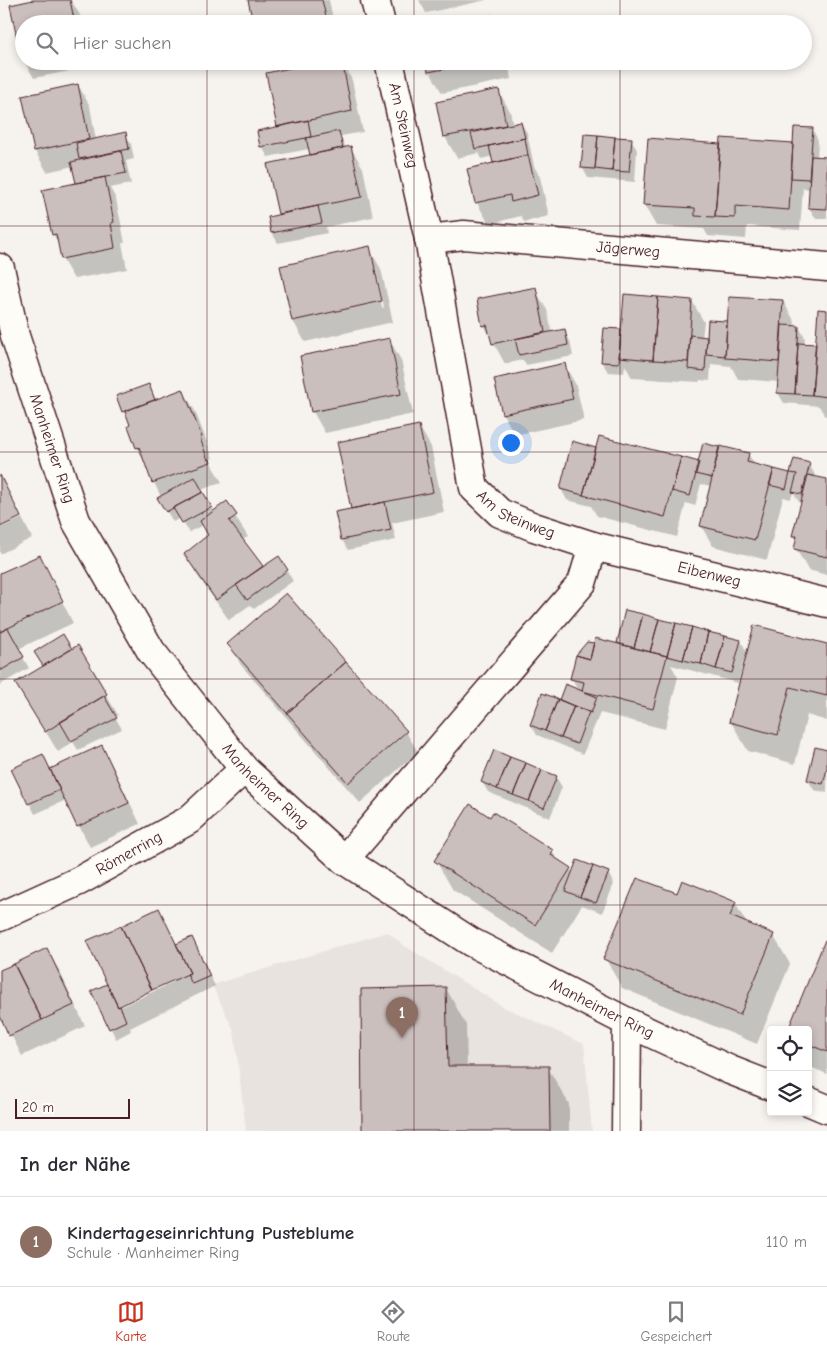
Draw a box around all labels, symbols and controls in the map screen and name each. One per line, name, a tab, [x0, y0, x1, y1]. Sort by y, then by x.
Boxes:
search box	[15, 15, 812, 70]
icon: search	[33, 29, 61, 57]
text: Hier suchen	[73, 32, 171, 54]
street label: Am Steinweg	[385, 81, 422, 170]
street label: Jägerweg	[595, 238, 661, 261]
street label: Manheimer Ring	[26, 391, 79, 506]
your location	[498, 430, 524, 456]
street label: Am Steinweg	[473, 486, 557, 542]
street label: Eibenweg	[676, 558, 743, 591]
street label: Manheimer Ring	[218, 740, 312, 832]
street label: Römerring	[93, 828, 165, 879]
street label: Manheimer Ring	[547, 975, 657, 1042]
pin: 1	[386, 997, 418, 1038]
map controls	[767, 1026, 812, 1116]
button: locate	[767, 1026, 812, 1071]
button: layers	[767, 1071, 812, 1116]
scale bar	[15, 1096, 130, 1119]
text: 20 m	[22, 1099, 54, 1116]
text: In der Nähe	[20, 1152, 130, 1176]
text: Kindertageseinrichtung Pusteblume	[67, 1222, 354, 1244]
text: 1	[33, 1233, 39, 1251]
text: 110 m	[766, 1233, 807, 1251]
text: Schule · Manheimer Ring	[67, 1244, 240, 1262]
tab: Karte	[115, 1298, 146, 1345]
tab: Route	[377, 1298, 410, 1345]
tab: Gespeichert	[640, 1298, 712, 1345]

